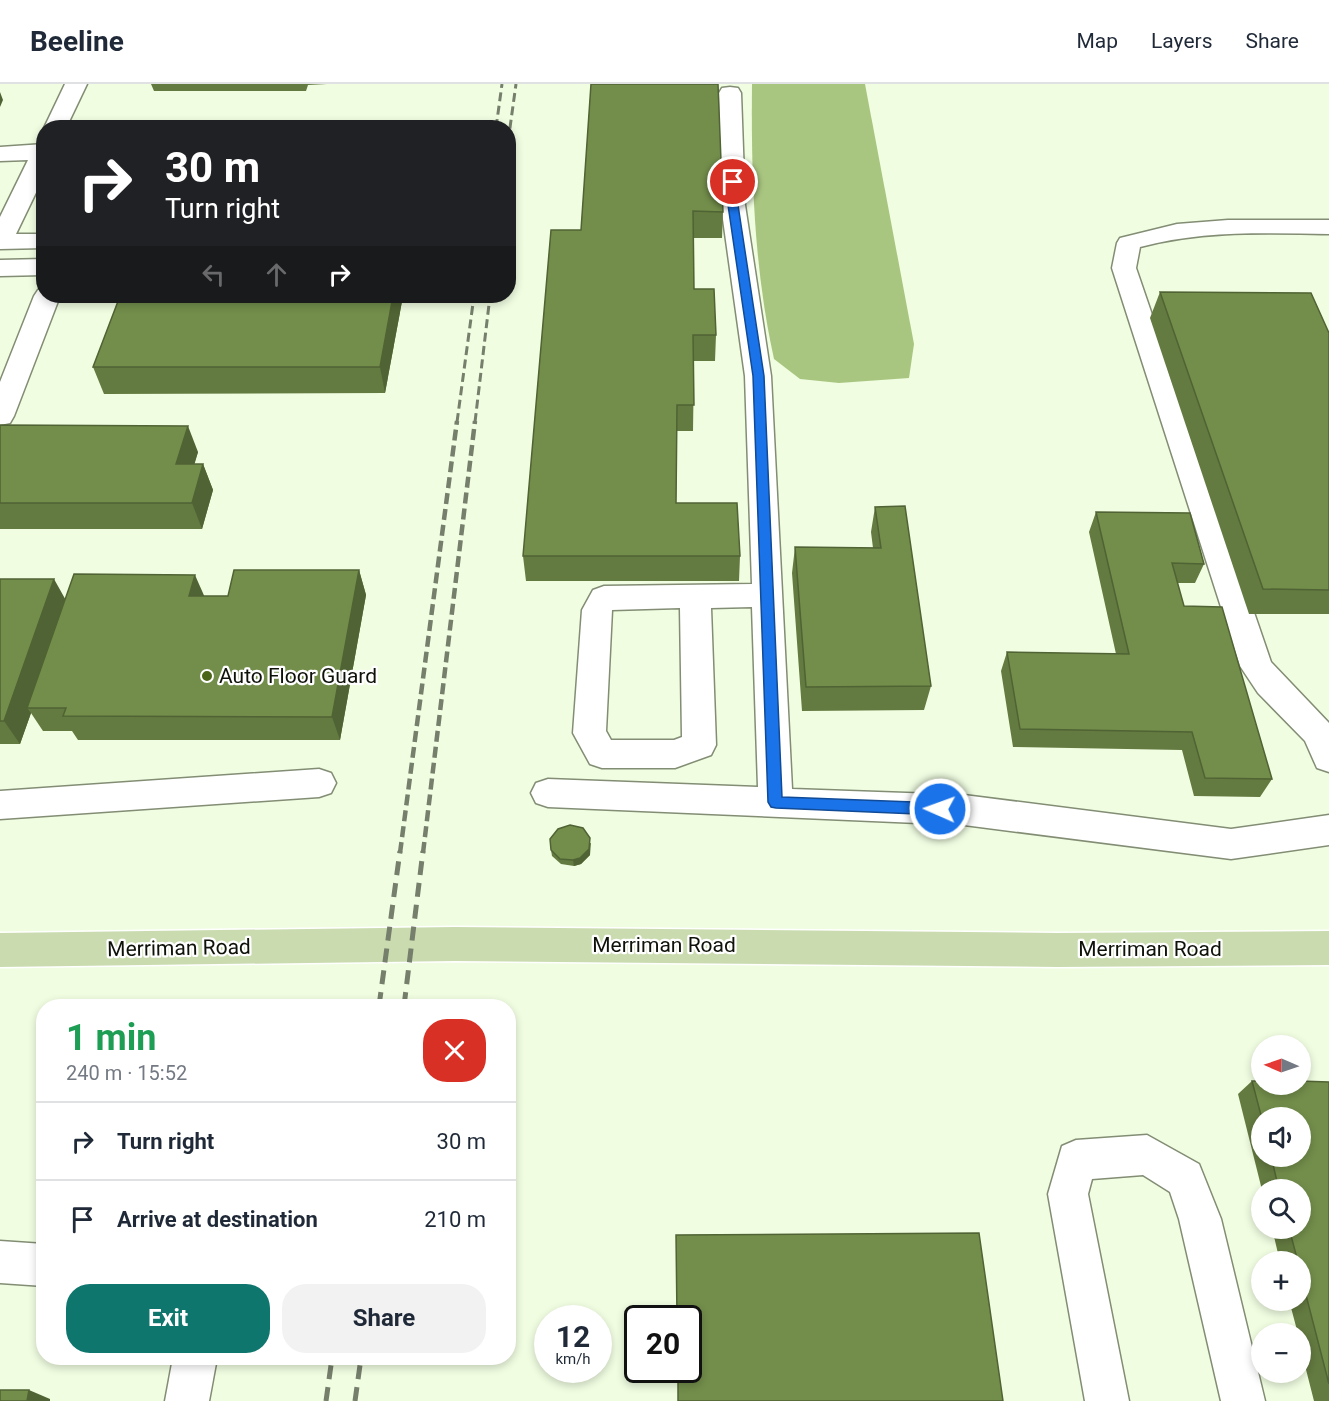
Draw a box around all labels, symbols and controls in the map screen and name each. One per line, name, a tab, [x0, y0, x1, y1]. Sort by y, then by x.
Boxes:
text: Beeline	[30, 25, 124, 58]
text: Map	[1076, 29, 1118, 53]
text: Layers	[1151, 29, 1212, 53]
text: Share	[1245, 29, 1299, 53]
text: 30 m	[165, 143, 260, 192]
icon: right	[66, 144, 144, 222]
pin	[707, 156, 758, 207]
icon: arrive	[716, 165, 749, 198]
text: Turn right	[165, 193, 280, 225]
icon: left	[197, 258, 230, 291]
icon: ahead	[260, 258, 293, 291]
icon: right	[323, 258, 356, 291]
place label: Auto Floor Guard	[219, 664, 377, 688]
marker: Auto Floor Guard	[200, 669, 214, 683]
position arrow	[908, 777, 972, 841]
street label: Merriman Road	[592, 933, 736, 957]
street label: Merriman Road	[107, 935, 251, 961]
street label: Merriman Road	[1078, 937, 1222, 961]
text: 1 min	[66, 1017, 157, 1059]
button: close	[423, 1019, 486, 1082]
north arrow	[1251, 1035, 1311, 1095]
map controls	[1251, 1035, 1311, 1383]
text: 240 m · 15:52	[66, 1061, 187, 1085]
button: sound	[1251, 1107, 1311, 1167]
icon: right	[66, 1125, 99, 1158]
text: Turn right	[117, 1129, 214, 1154]
text: 30 m	[437, 1129, 486, 1154]
button: search	[1251, 1179, 1311, 1239]
icon: arrive	[66, 1203, 99, 1236]
text: Arrive at destination	[117, 1207, 318, 1232]
text: 210 m	[424, 1207, 486, 1232]
button: +	[1251, 1251, 1311, 1311]
button: Exit	[66, 1284, 270, 1353]
button: Share	[282, 1284, 486, 1353]
speed limit sign: 20	[624, 1305, 702, 1383]
text: 12	[556, 1319, 590, 1354]
button: −	[1251, 1323, 1311, 1383]
text: km/h	[555, 1350, 591, 1368]

